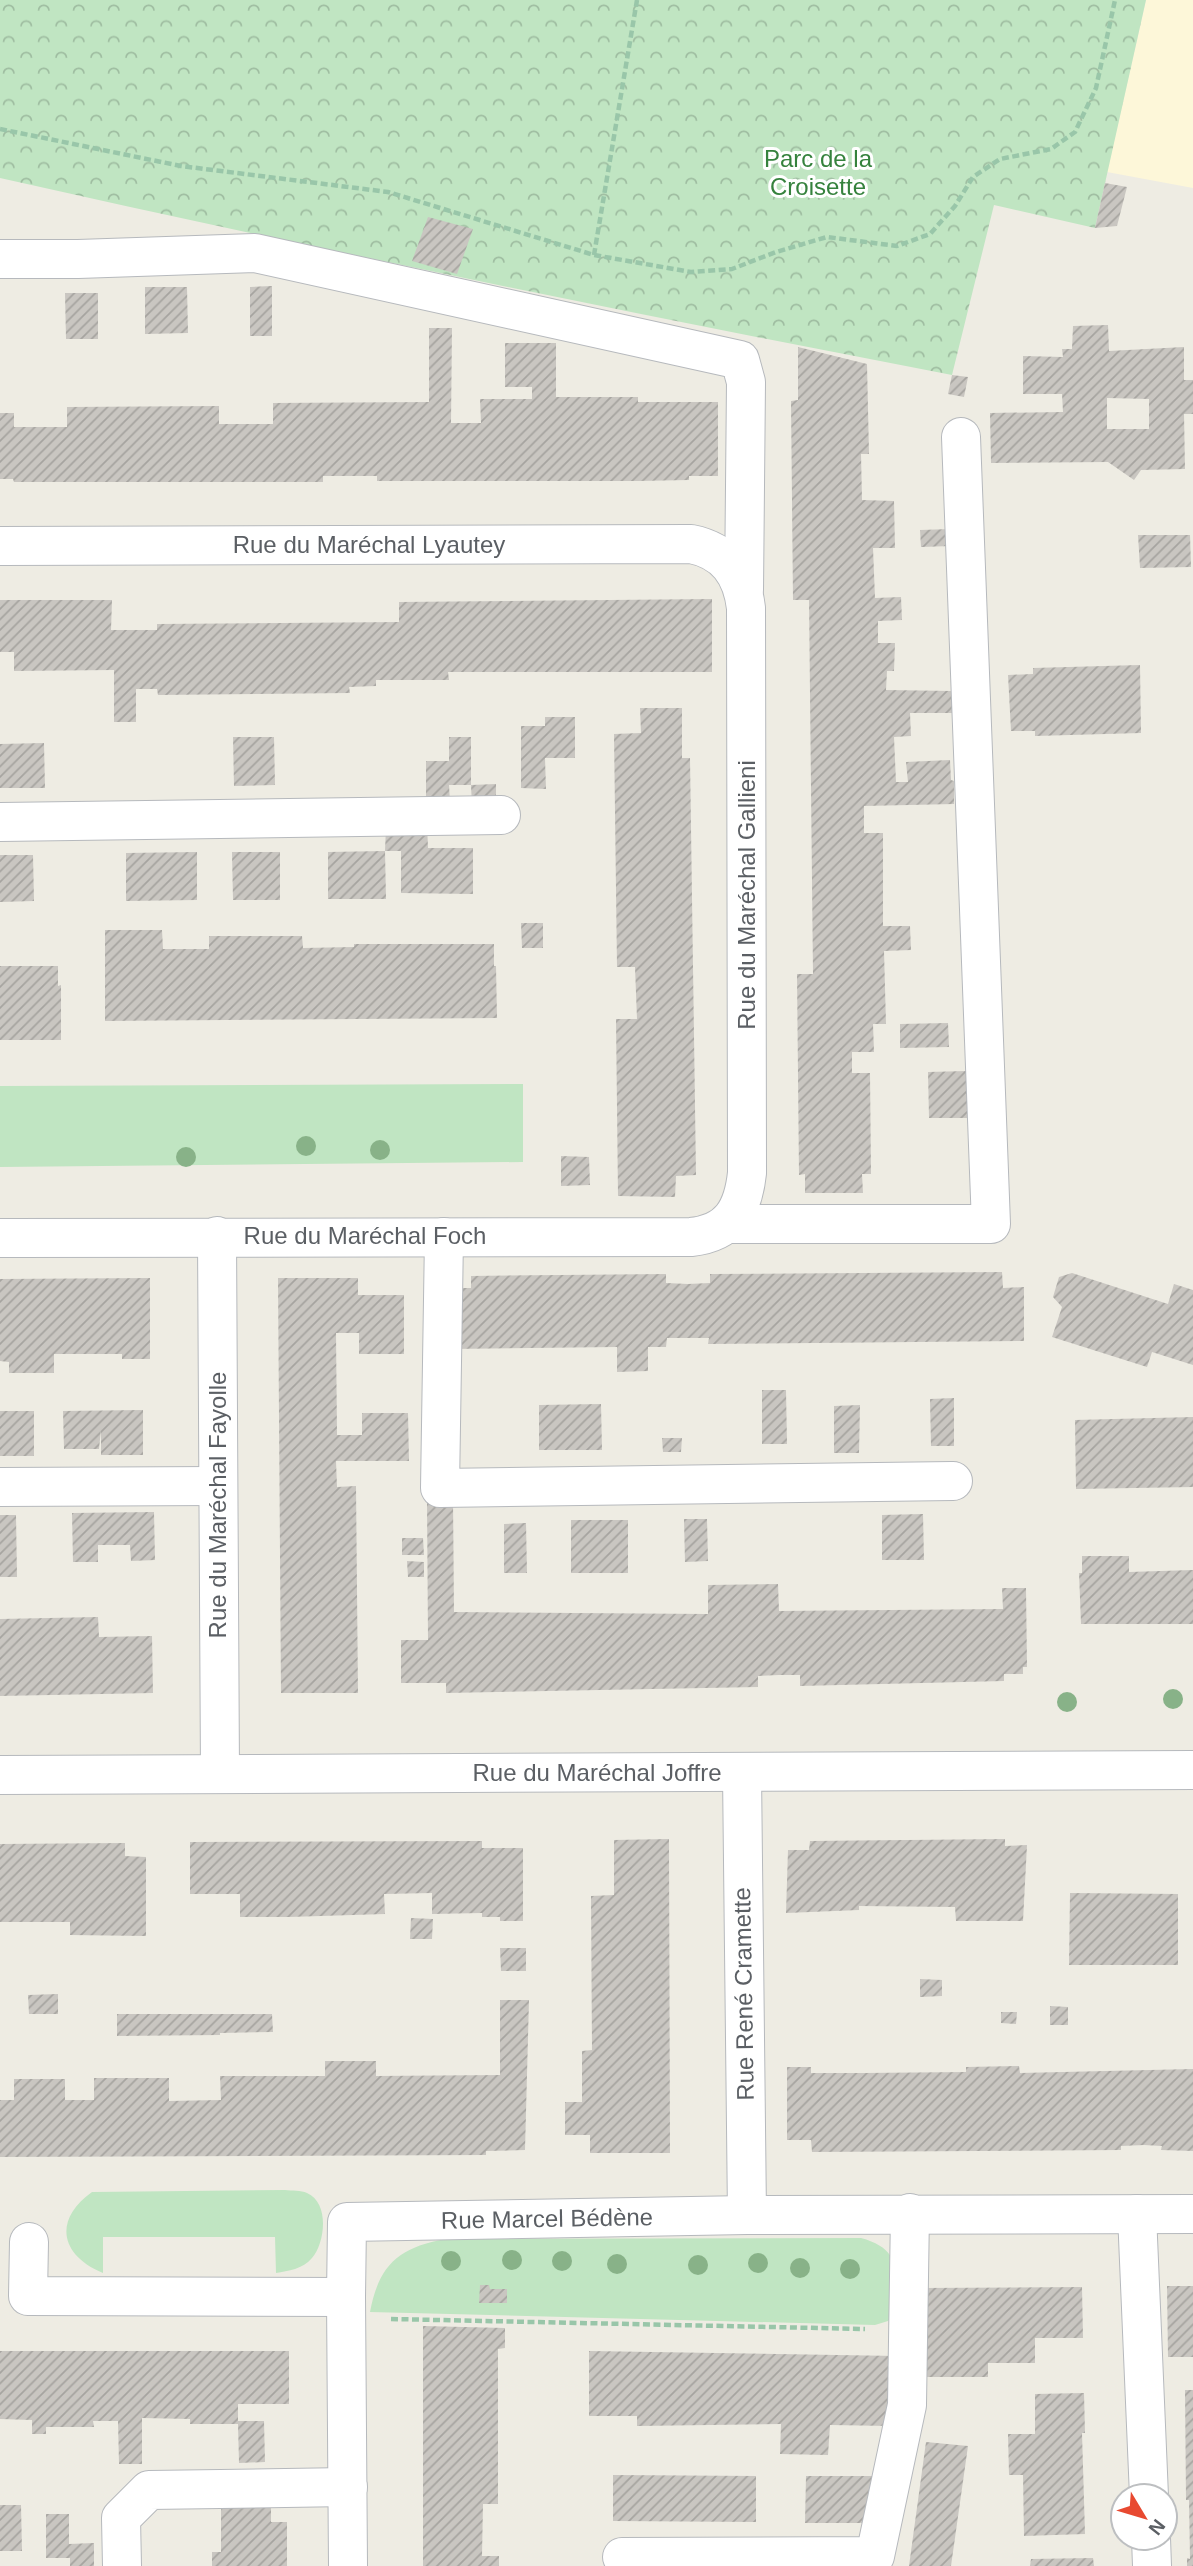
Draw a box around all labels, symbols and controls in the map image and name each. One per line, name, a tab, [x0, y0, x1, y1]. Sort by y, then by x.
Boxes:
park label: Parc de la Croisette	[764, 145, 873, 200]
street label: Rue du Maréchal Lyautey	[233, 531, 505, 558]
street label: Rue du Maréchal Gallieni	[733, 760, 760, 1030]
street label: Rue du Maréchal Foch	[244, 1222, 486, 1249]
street label: Rue du Maréchal Fayolle	[204, 1372, 231, 1638]
street label: Rue du Maréchal Joffre	[472, 1759, 722, 1786]
street label: Rue René Cramette	[728, 1887, 759, 2101]
street label: Rue Marcel Bédène	[441, 2203, 653, 2234]
north arrow	[1109, 2482, 1179, 2552]
text: N	[1145, 2515, 1170, 2539]

